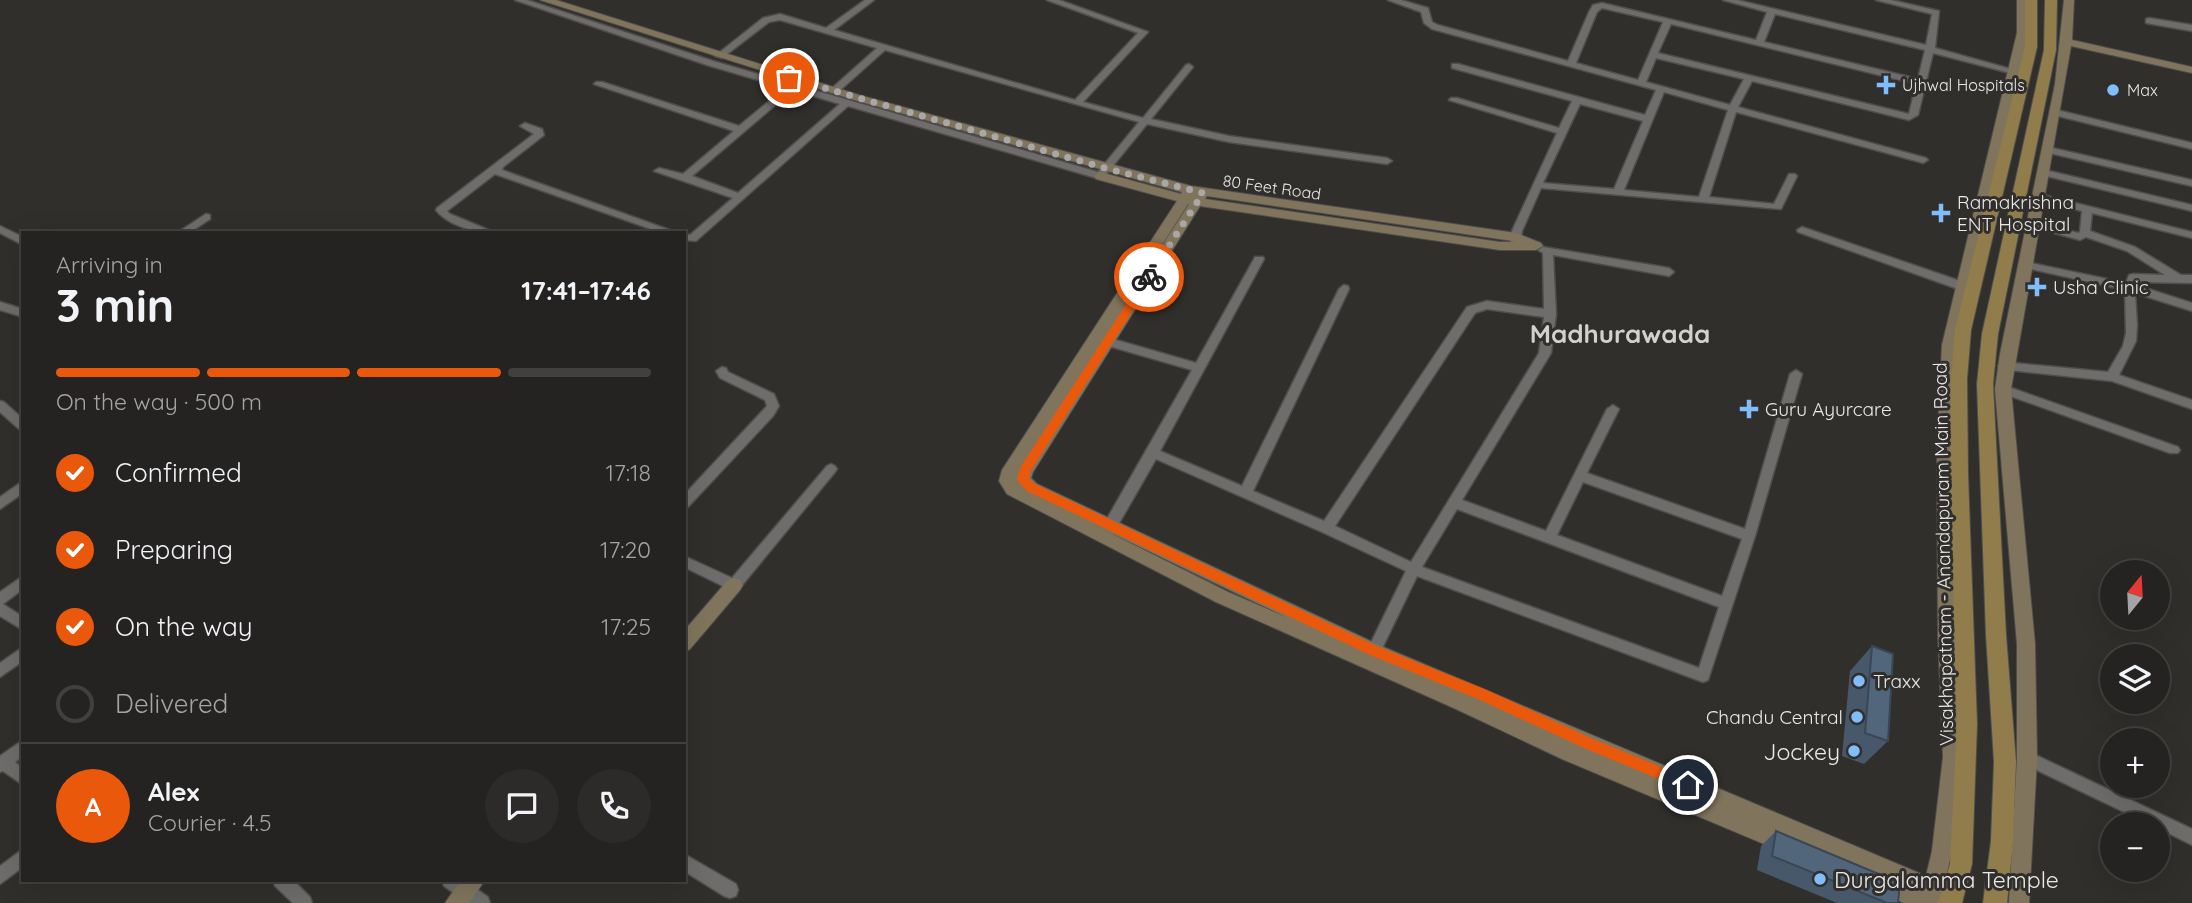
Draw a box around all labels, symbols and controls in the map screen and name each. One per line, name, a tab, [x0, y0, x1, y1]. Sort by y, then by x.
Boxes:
pin	[759, 48, 819, 108]
icon: bag	[770, 59, 808, 97]
marker: Ujhwal Hospitals	[1876, 75, 1896, 95]
place label: Ujhwal Hospitals	[1902, 75, 2025, 95]
place label: Max	[2127, 80, 2158, 100]
marker: Max	[2105, 82, 2121, 98]
street label: 80 Feet Road	[1222, 170, 1322, 204]
place label: Ramakrishna ENT Hospital	[1957, 190, 2074, 236]
marker: Ramakrishna ENT Hospital	[1931, 203, 1951, 223]
courier	[1114, 242, 1184, 312]
text: Arriving in	[56, 250, 163, 279]
icon: bike	[1130, 258, 1168, 296]
text: 17:41–17:46	[521, 274, 651, 307]
place label: Usha Clinic	[2053, 275, 2149, 299]
text: 3 min	[56, 276, 174, 334]
marker: Usha Clinic	[2027, 277, 2047, 297]
district label: Madhurawada	[1530, 317, 1710, 350]
street label: Visakhapatnam - Anandapuram Main Road	[1928, 362, 1958, 746]
text: On the way · 500 m	[56, 387, 262, 416]
place label: Guru Ayurcare	[1765, 397, 1892, 421]
marker: Guru Ayurcare	[1739, 399, 1759, 419]
icon: check	[56, 454, 94, 492]
text: Confirmed	[115, 456, 242, 489]
text: 17:18	[605, 458, 651, 487]
icon: check	[56, 531, 94, 569]
text: Preparing	[115, 533, 233, 566]
text: 17:20	[600, 535, 651, 564]
north arrow	[2100, 560, 2170, 630]
map controls	[2100, 560, 2170, 882]
icon: check	[56, 608, 94, 646]
text: On the way	[115, 610, 253, 643]
text: 17:25	[601, 612, 651, 641]
button: layers	[2100, 644, 2170, 714]
place label: Traxx	[1873, 669, 1920, 693]
marker: Traxx	[1851, 673, 1867, 689]
text: Delivered	[115, 687, 228, 720]
place label: Chandu Central	[1706, 705, 1843, 729]
marker: Chandu Central	[1849, 709, 1865, 725]
button: +	[2100, 728, 2170, 798]
place label: Jockey	[1763, 737, 1840, 766]
marker: Jockey	[1846, 743, 1862, 759]
pin	[1658, 755, 1718, 815]
icon: home	[1669, 766, 1707, 804]
button: chat	[485, 769, 559, 843]
button: phone	[577, 769, 651, 843]
text: Alex	[148, 775, 199, 808]
text: A	[85, 790, 101, 823]
text: Courier · 4.5	[148, 808, 272, 837]
button: −	[2100, 812, 2170, 882]
place label: Durgalamma Temple	[1834, 865, 2059, 894]
marker: Durgalamma Temple	[1812, 871, 1828, 887]

